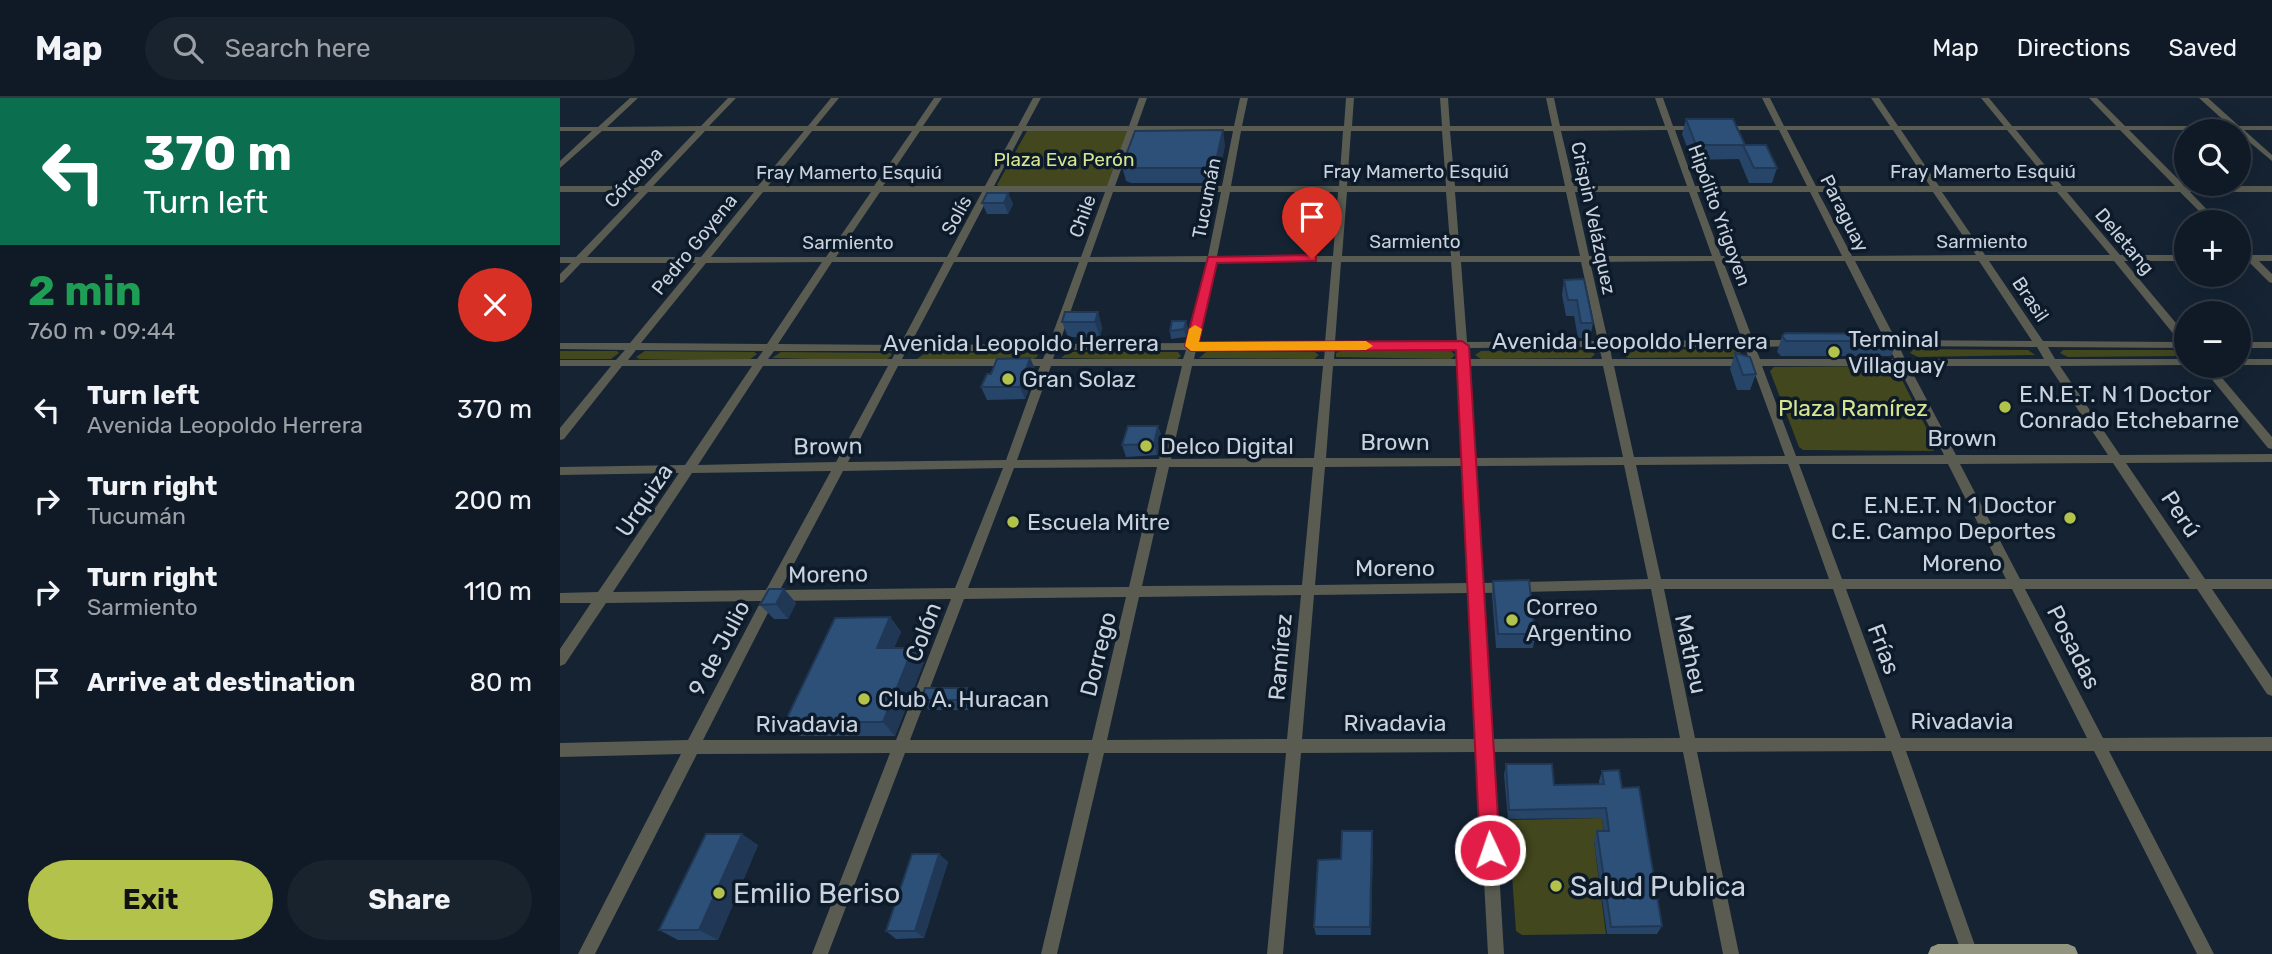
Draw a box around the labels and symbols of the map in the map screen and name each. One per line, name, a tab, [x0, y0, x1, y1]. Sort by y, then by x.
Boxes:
street label: Crispin Velázquez	[1566, 140, 1621, 297]
street label: Hipólito Yrigoyen	[1683, 141, 1756, 289]
street label: Córdoba	[600, 142, 667, 212]
park label: Plaza Eva Perón	[994, 148, 1134, 171]
street label: Tucumán	[1187, 156, 1226, 240]
street label: Fray Mamerto Esquiú	[1323, 160, 1509, 183]
street label: Fray Mamerto Esquiú	[1890, 160, 2076, 183]
street label: Fray Mamerto Esquiú	[756, 161, 942, 184]
street label: Paraguay	[1815, 171, 1874, 256]
pin	[1282, 187, 1342, 259]
street label: Pedro Goyena	[647, 189, 742, 299]
street label: Solís	[936, 191, 977, 239]
street label: Chile	[1064, 192, 1101, 241]
street label: Deletang	[2090, 203, 2159, 279]
street label: Sarmiento	[1369, 230, 1461, 253]
street label: Sarmiento	[1936, 230, 2028, 253]
street label: Sarmiento	[802, 231, 894, 254]
street label: Brasil	[2007, 272, 2054, 326]
place label: Terminal Villaguay	[1848, 325, 1945, 379]
street label: Avenida Leopoldo Herrera	[1492, 327, 1768, 355]
street label: Avenida Leopoldo Herrera	[883, 329, 1159, 357]
marker: Terminal Villaguay	[1826, 344, 1842, 360]
place label: Gran Solaz	[1022, 365, 1136, 393]
marker: Gran Solaz	[1000, 371, 1016, 387]
place label: E.N.E.T. N 1 Doctor Conrado Etchebarne	[2019, 380, 2239, 434]
park label: Plaza Ramírez	[1778, 394, 1928, 422]
marker: E.N.E.T. N 1 Doctor Conrado Etchebarne	[1997, 399, 2013, 415]
street label: Brown	[1927, 424, 1997, 452]
street label: Brown	[1360, 428, 1430, 456]
street label: Brown	[793, 431, 863, 461]
place label: Delco Digital	[1160, 432, 1294, 460]
marker: Delco Digital	[1138, 438, 1154, 454]
street label: Urquiza	[609, 458, 679, 542]
street label: Perú	[2155, 485, 2207, 543]
place label: E.N.E.T. N 1 Doctor C.E. Campo Deportes	[1831, 491, 2056, 545]
place label: Escuela Mitre	[1027, 508, 1170, 536]
marker: E.N.E.T. N 1 Doctor C.E. Campo Deportes	[2062, 510, 2078, 526]
marker: Escuela Mitre	[1005, 514, 1021, 530]
street label: Moreno	[1922, 549, 2002, 577]
street label: Moreno	[1355, 554, 1435, 582]
street label: Moreno	[788, 559, 868, 589]
place label: Correo Argentino	[1526, 593, 1632, 647]
street label: 9 de Julio	[682, 595, 756, 701]
street label: Colón	[899, 598, 947, 666]
street label: Posadas	[2041, 600, 2107, 694]
street label: Dorrego	[1074, 609, 1122, 699]
marker: Correo Argentino	[1504, 612, 1520, 628]
street label: Matheu	[1669, 612, 1713, 696]
street label: Ramírez	[1262, 613, 1298, 701]
street label: Frías	[1862, 620, 1906, 678]
place label: Club A. Huracan	[878, 685, 1049, 713]
marker: Club A. Huracan	[856, 691, 872, 707]
street label: Rivadavia	[1911, 707, 2013, 735]
street label: Rivadavia	[1344, 709, 1446, 737]
street label: Rivadavia	[756, 710, 858, 738]
position arrow	[1453, 813, 1527, 887]
place label: Salud Publica	[1570, 870, 1746, 903]
place label: Emilio Beriso	[733, 877, 900, 910]
marker: Salud Publica	[1548, 878, 1564, 894]
marker: Emilio Beriso	[711, 885, 727, 901]

